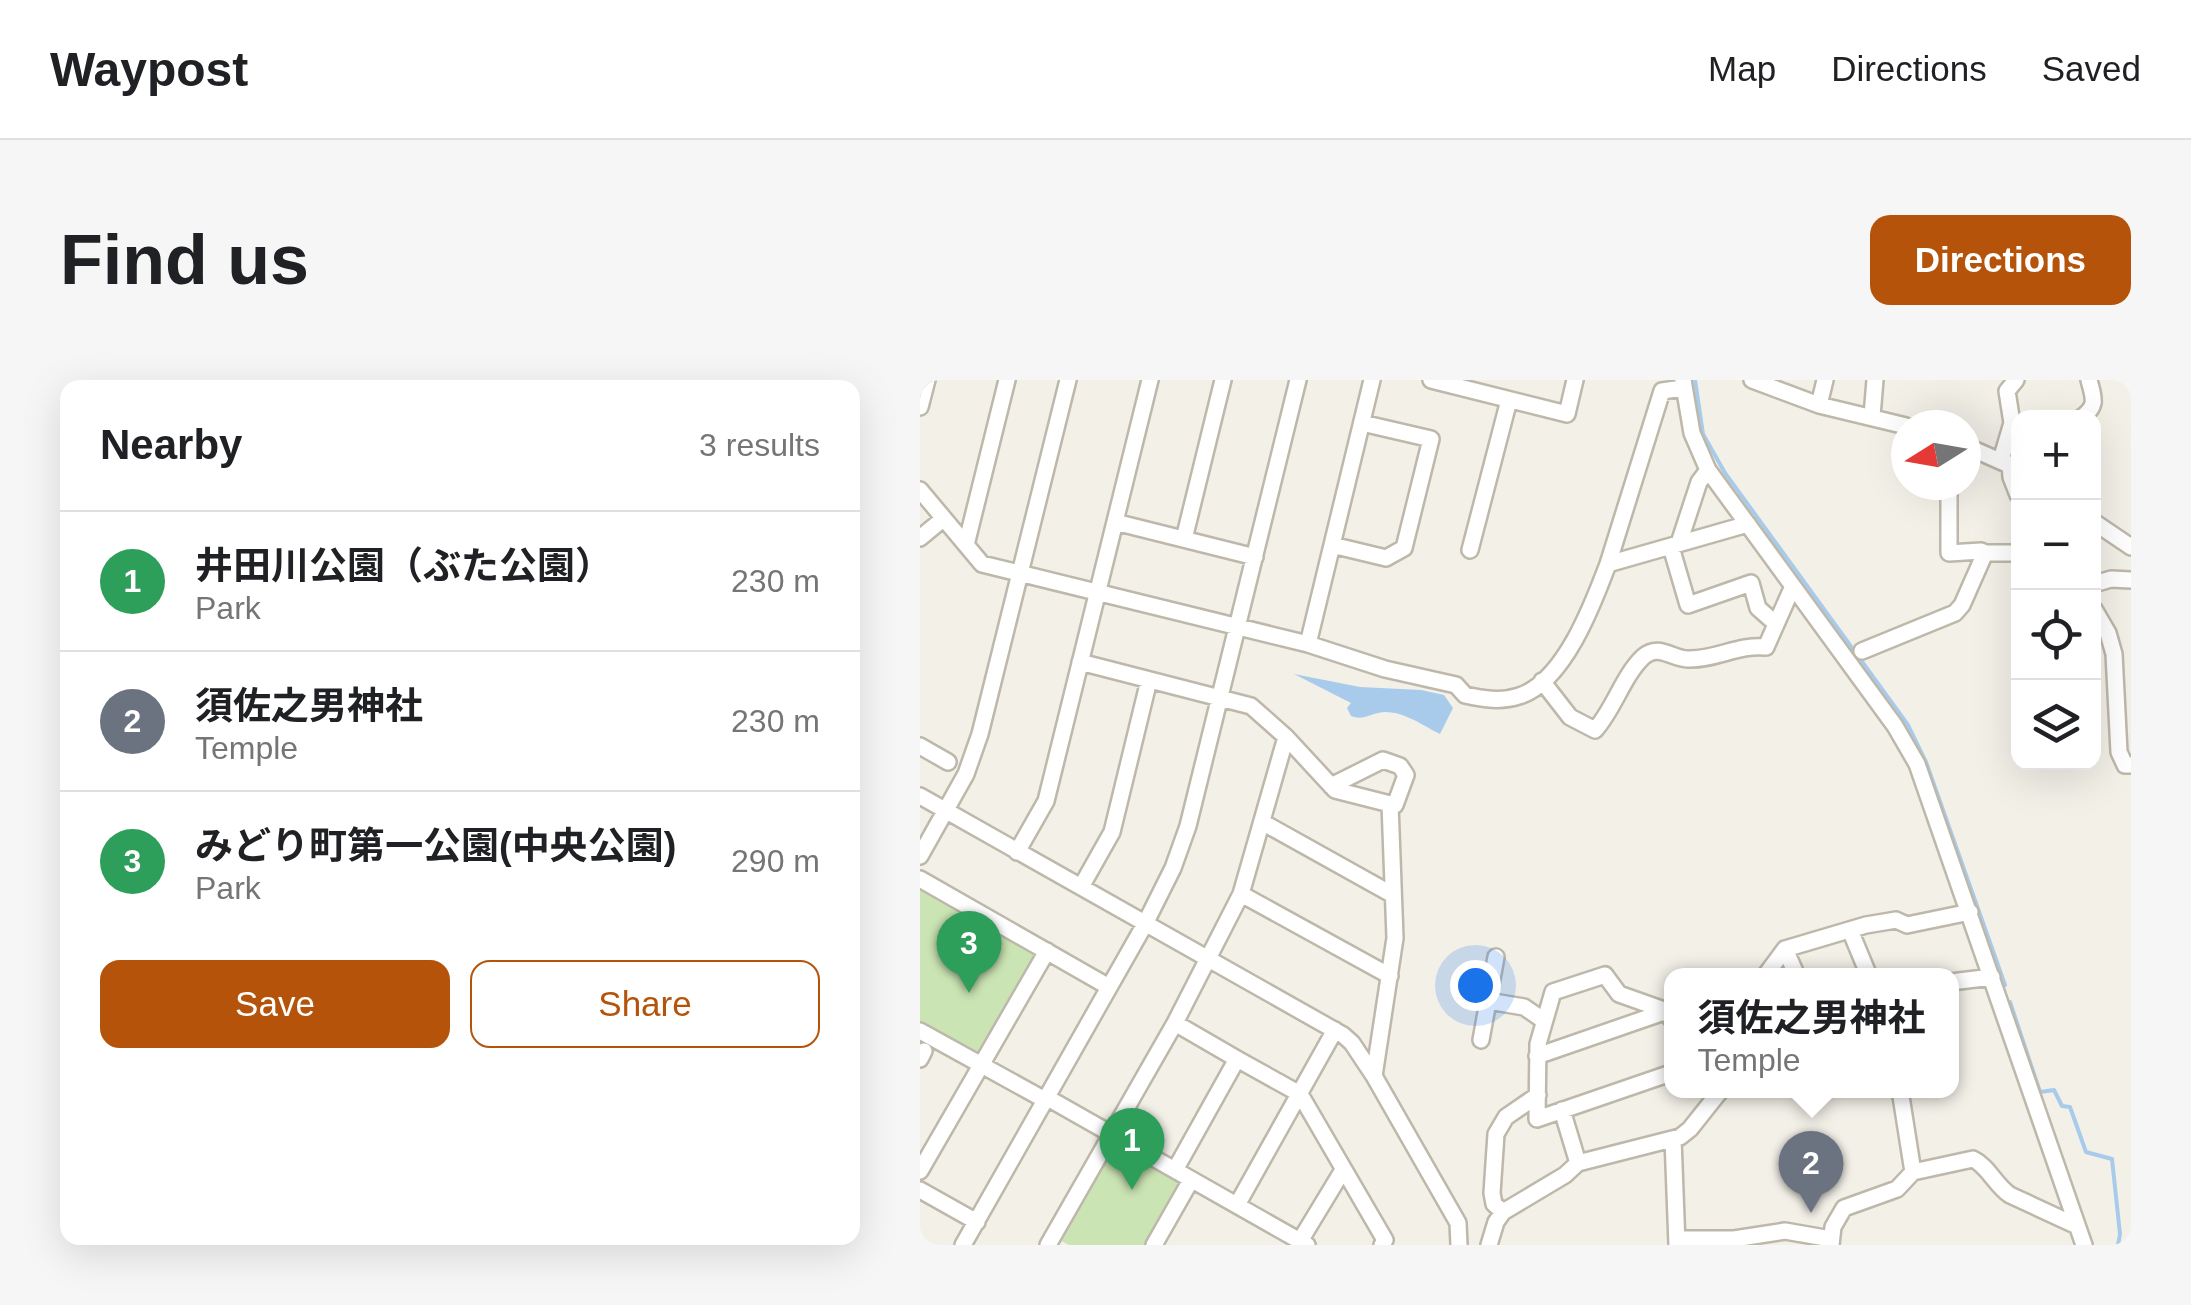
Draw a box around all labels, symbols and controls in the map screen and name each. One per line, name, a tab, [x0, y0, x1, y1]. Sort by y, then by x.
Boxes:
text: Waypost	[50, 43, 248, 96]
text: Map	[1708, 49, 1776, 88]
text: Directions	[1831, 49, 1987, 88]
text: Saved	[2042, 49, 2141, 88]
button: Directions	[1870, 215, 2131, 305]
text: Find us	[60, 221, 309, 299]
north arrow	[1891, 410, 1981, 500]
map controls	[2011, 410, 2101, 770]
button: +	[2011, 410, 2101, 500]
text: Nearby	[100, 421, 242, 468]
text: 3 results	[699, 427, 820, 463]
button: −	[2011, 500, 2101, 590]
text: 井田川公園（ぶた公園）	[195, 545, 613, 587]
text: 1	[124, 563, 141, 599]
text: 230 m	[731, 563, 820, 599]
text: Park	[195, 590, 261, 626]
button: locate	[2011, 590, 2101, 680]
button: layers	[2011, 680, 2101, 770]
text: 須佐之男神社	[195, 685, 423, 727]
text: 2	[124, 703, 141, 739]
text: 230 m	[731, 703, 820, 739]
text: Temple	[195, 730, 298, 766]
text: みどり町第一公園(中央公園)	[195, 825, 676, 867]
text: 3	[124, 843, 141, 879]
text: 290 m	[731, 843, 820, 879]
text: Park	[195, 870, 261, 906]
pin: 3	[937, 910, 1002, 993]
button: Save	[100, 960, 450, 1048]
button: Share	[470, 960, 820, 1048]
your location	[1450, 960, 1501, 1011]
popup	[1664, 968, 1959, 1098]
text: 須佐之男神社	[1697, 997, 1926, 1039]
text: Temple	[1697, 1042, 1801, 1078]
pin: 1	[1100, 1108, 1164, 1190]
pin: 2	[1778, 1130, 1844, 1213]

